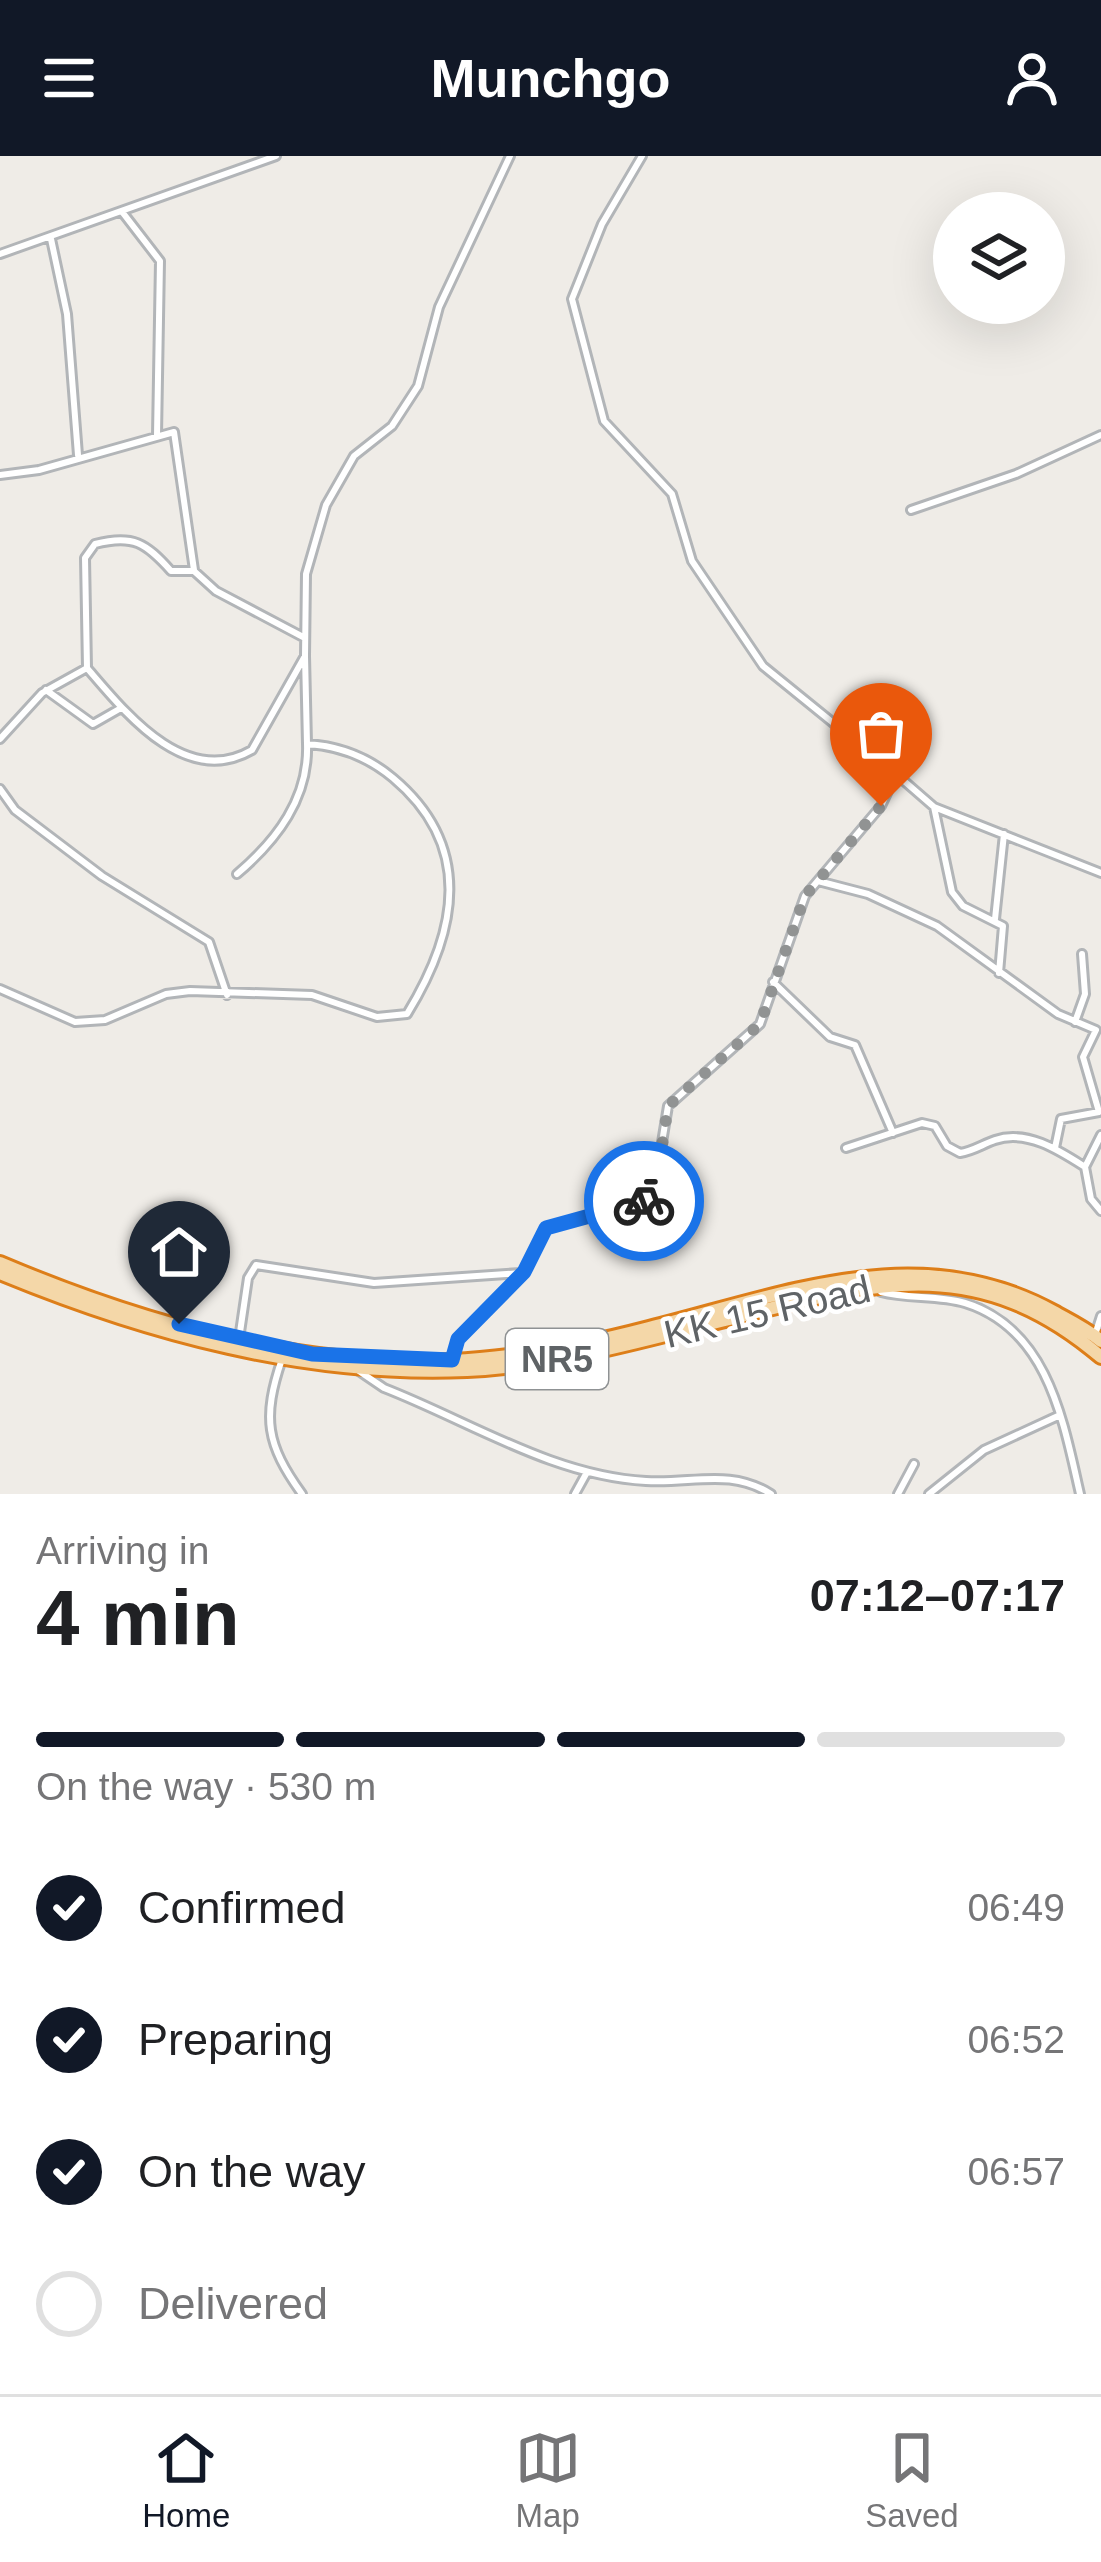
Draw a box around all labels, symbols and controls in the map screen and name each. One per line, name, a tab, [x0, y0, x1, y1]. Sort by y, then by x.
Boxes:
icon: menu	[36, 45, 102, 111]
icon: person	[999, 45, 1065, 111]
text: Munchgo	[431, 48, 670, 108]
map controls	[933, 192, 1065, 324]
button: layers	[933, 192, 1065, 324]
pin	[830, 683, 932, 806]
icon: bag	[848, 701, 914, 767]
courier	[584, 1141, 704, 1261]
icon: bike	[611, 1168, 677, 1234]
pin	[128, 1201, 230, 1324]
icon: home	[146, 1219, 212, 1285]
street label: KK 15 Road	[660, 1267, 874, 1356]
road number: NR5	[506, 1329, 608, 1389]
text: Arriving in	[36, 1529, 209, 1572]
text: 07:12–07:17	[810, 1570, 1065, 1621]
text: 4 min	[36, 1574, 240, 1662]
text: On the way · 530 m	[36, 1765, 376, 1808]
icon: check	[36, 1875, 102, 1941]
text: Confirmed	[138, 1882, 346, 1933]
text: 06:49	[967, 1886, 1065, 1929]
icon: check	[36, 2007, 102, 2073]
text: Preparing	[138, 2014, 333, 2065]
text: 06:52	[967, 2018, 1065, 2061]
icon: check	[36, 2139, 102, 2205]
text: On the way	[138, 2146, 366, 2197]
text: 06:57	[967, 2150, 1065, 2193]
text: Delivered	[138, 2278, 328, 2329]
tab: Home	[142, 2425, 230, 2535]
tab: Map	[515, 2425, 581, 2535]
tab: Saved	[865, 2425, 959, 2535]

